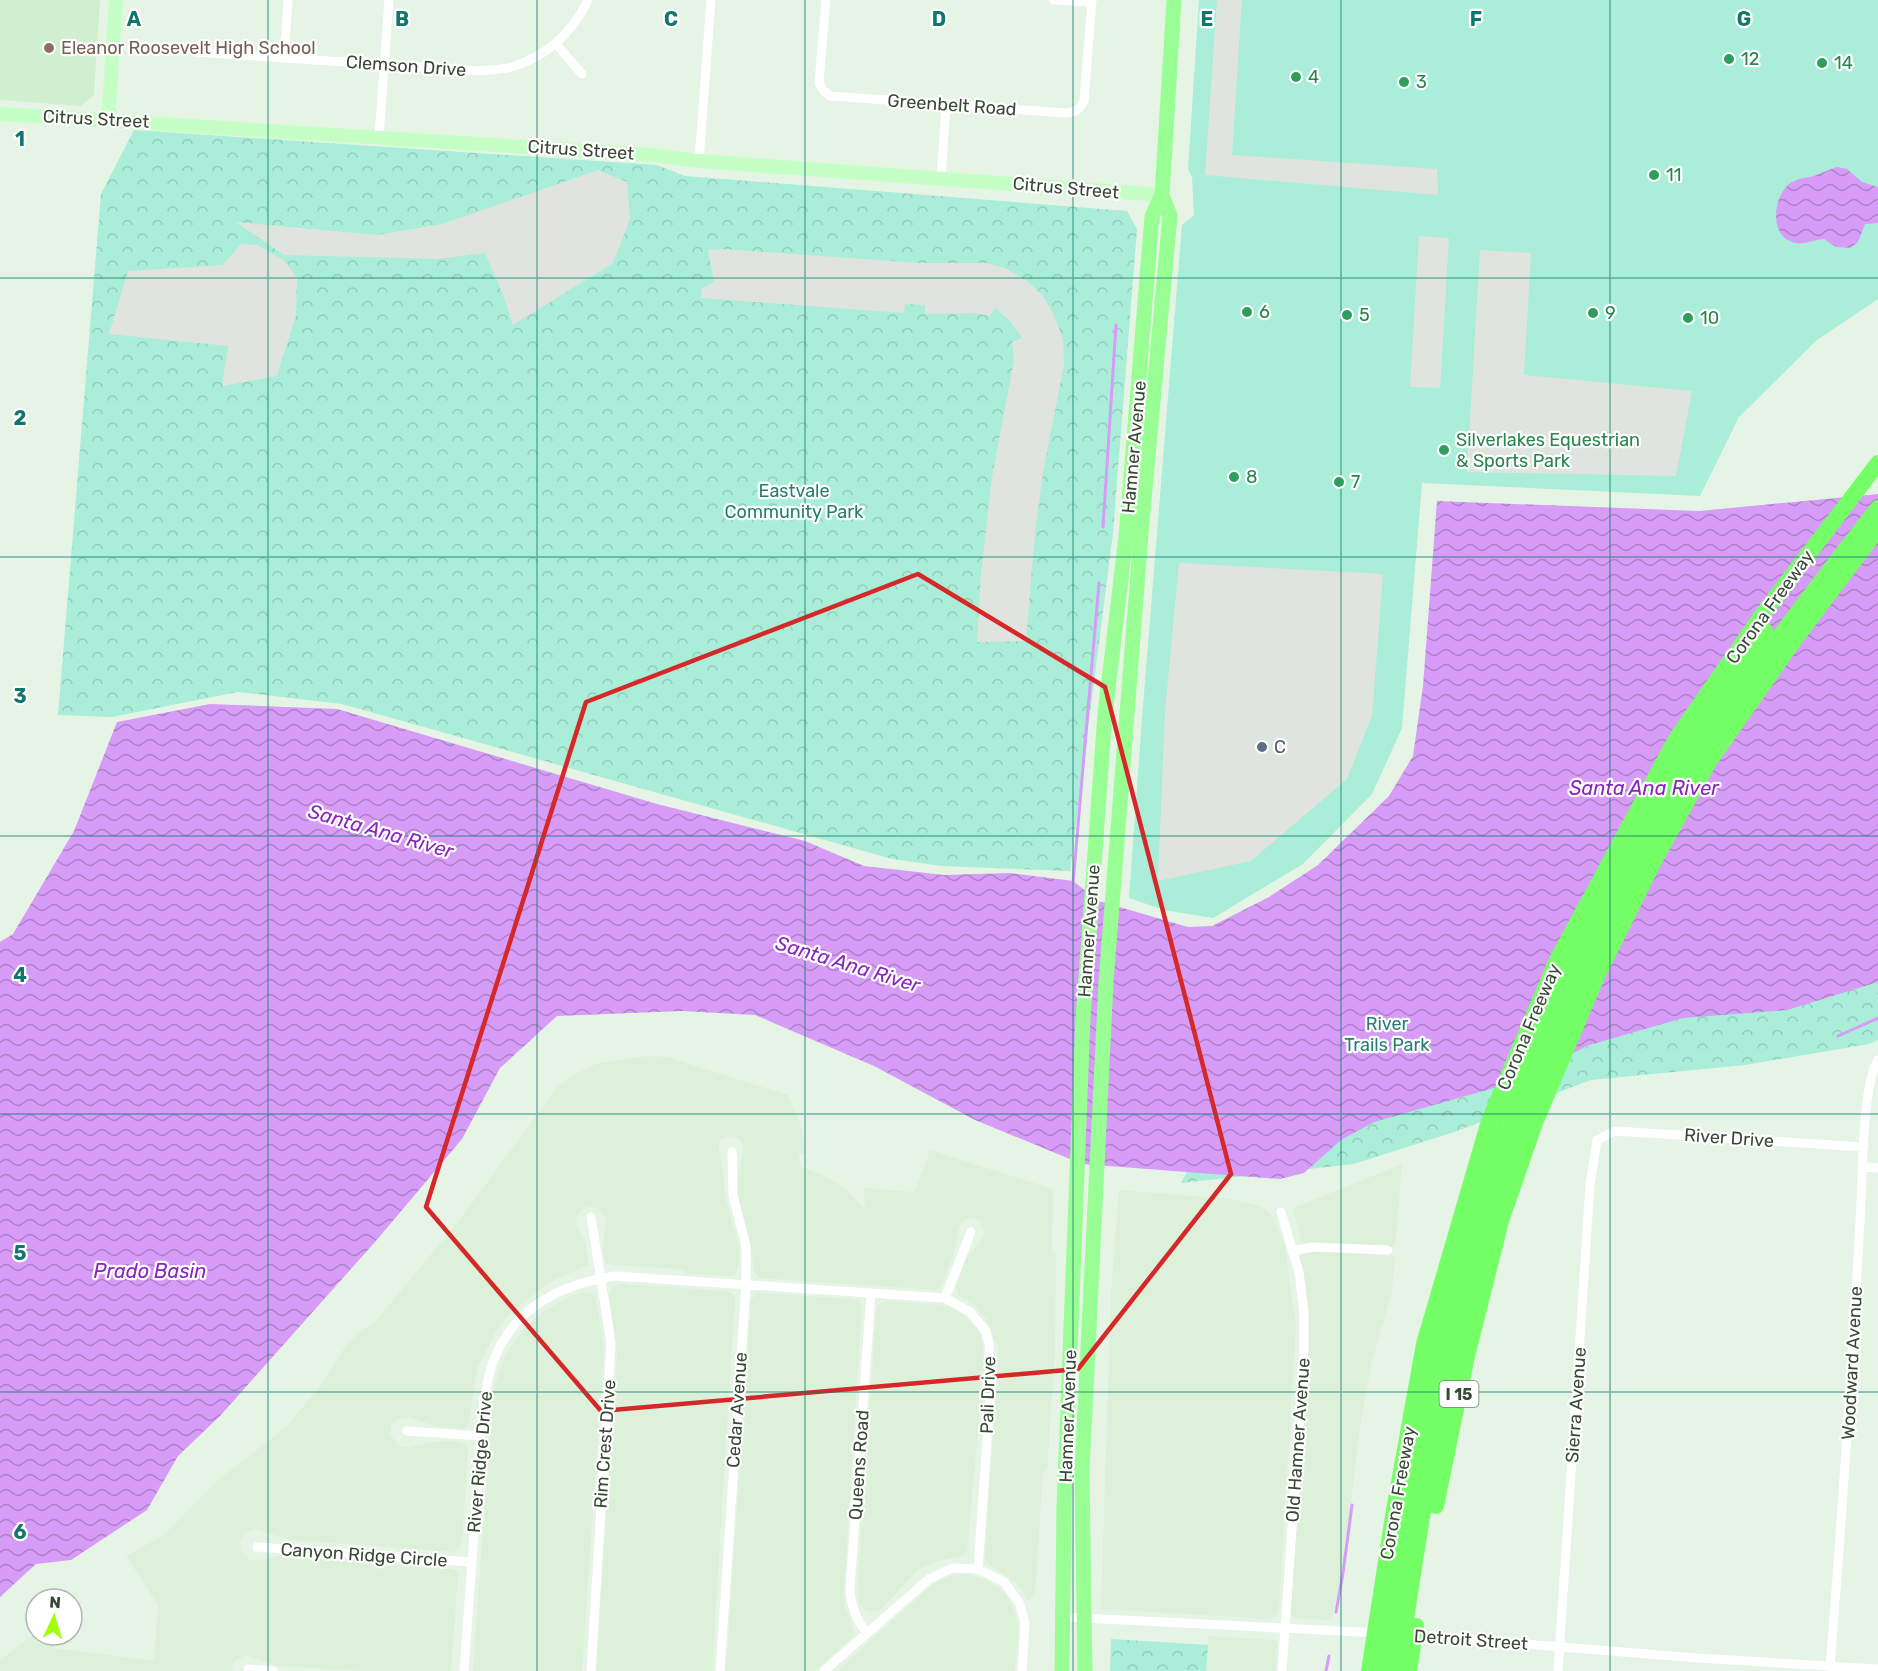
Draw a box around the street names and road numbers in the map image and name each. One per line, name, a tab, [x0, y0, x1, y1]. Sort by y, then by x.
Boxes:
street label: Clemson Drive	[345, 51, 467, 81]
street label: Greenbelt Road	[887, 90, 1017, 120]
street label: Citrus Street	[42, 105, 150, 133]
street label: Citrus Street	[527, 135, 635, 165]
street label: Citrus Street	[1012, 172, 1120, 204]
street label: Hamner Avenue	[1117, 380, 1151, 514]
street label: Corona Freeway	[1721, 546, 1819, 668]
street label: Hamner Avenue	[1073, 864, 1105, 998]
street label: Corona Freeway	[1492, 960, 1566, 1094]
street label: River Drive	[1683, 1124, 1775, 1152]
street label: Woodward Avenue	[1837, 1286, 1867, 1440]
street label: Sierra Avenue	[1561, 1346, 1591, 1464]
street label: Hamner Avenue	[1055, 1349, 1081, 1483]
street label: Cedar Avenue	[722, 1351, 752, 1469]
street label: Pali Drive	[976, 1356, 1000, 1434]
street label: Old Hamner Avenue	[1281, 1357, 1315, 1523]
street label: Rim Crest Drive	[590, 1379, 620, 1509]
road number: I 15	[1440, 1381, 1478, 1407]
street label: River Ridge Drive	[463, 1390, 497, 1534]
street label: Queens Road	[844, 1409, 874, 1521]
street label: Corona Freeway	[1375, 1424, 1421, 1562]
street label: Canyon Ridge Circle	[280, 1538, 448, 1572]
street label: Detroit Street	[1413, 1625, 1529, 1655]

